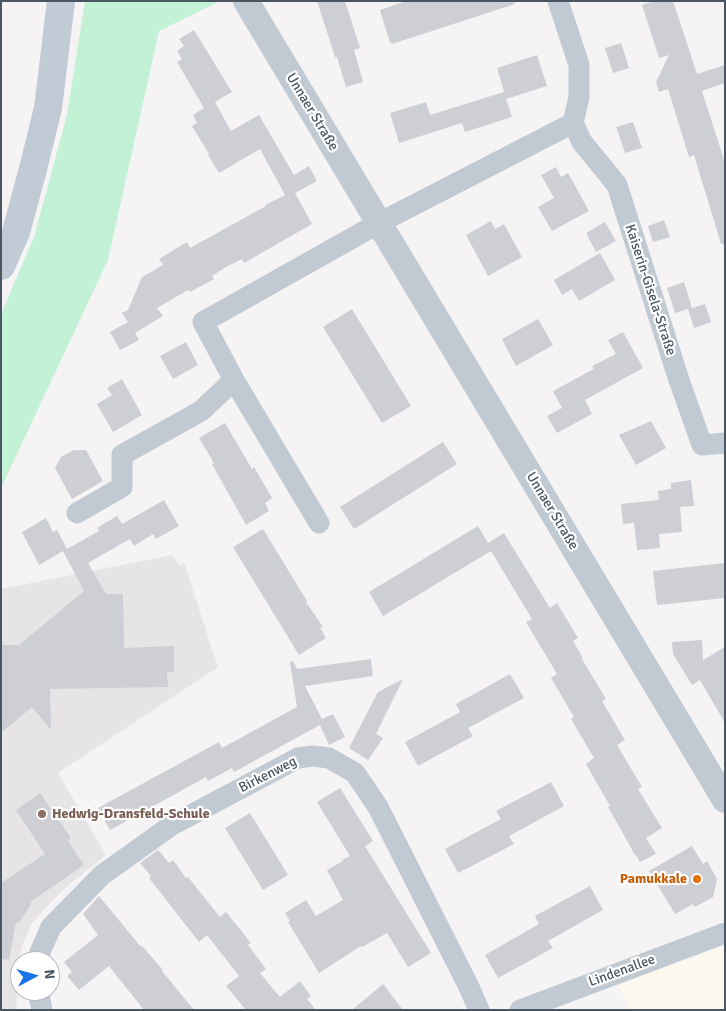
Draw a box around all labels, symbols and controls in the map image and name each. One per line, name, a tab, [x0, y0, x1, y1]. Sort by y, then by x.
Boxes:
street label: Unnaer Straße	[282, 70, 342, 154]
street label: Kaiserin-Gisela-Straße	[621, 222, 679, 358]
street label: Unnaer Straße	[522, 469, 582, 553]
street label: Birkenweg	[236, 753, 300, 797]
place label: Hedwig-Dransfeld-Schule	[52, 806, 210, 822]
marker: Hedwig-Dransfeld-Schule	[36, 808, 48, 820]
place label: Pamukkale	[620, 871, 687, 887]
marker: Pamukkale	[691, 873, 703, 885]
north arrow	[10, 951, 60, 1001]
street label: Lindenallee	[586, 951, 658, 991]
text: N	[40, 969, 58, 980]

